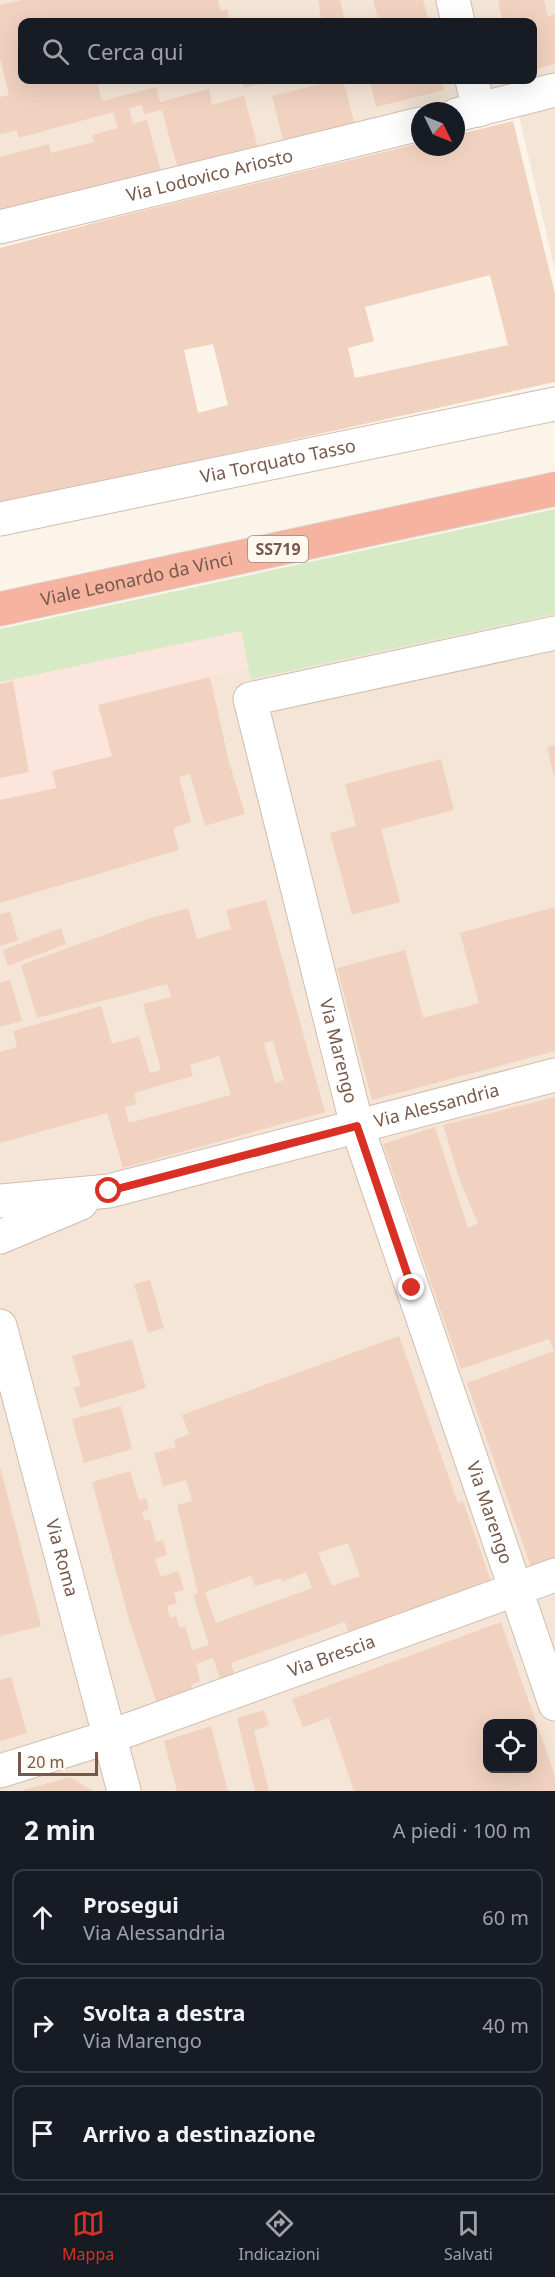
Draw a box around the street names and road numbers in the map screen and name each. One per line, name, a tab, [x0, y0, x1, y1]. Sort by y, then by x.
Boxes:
street label: Via Lodovico Ariosto	[124, 143, 295, 207]
street label: Via Torquato Tasso	[198, 433, 358, 488]
road number: SS719	[248, 536, 308, 562]
street label: Viale Leonardo da Vinci	[38, 546, 235, 611]
street label: Via Marengo	[315, 996, 364, 1106]
street label: Via Alessandria	[371, 1077, 502, 1133]
street label: Via Marengo	[462, 1458, 519, 1567]
street label: Via Roma	[41, 1516, 85, 1599]
street label: Via Brescia	[284, 1628, 378, 1682]

